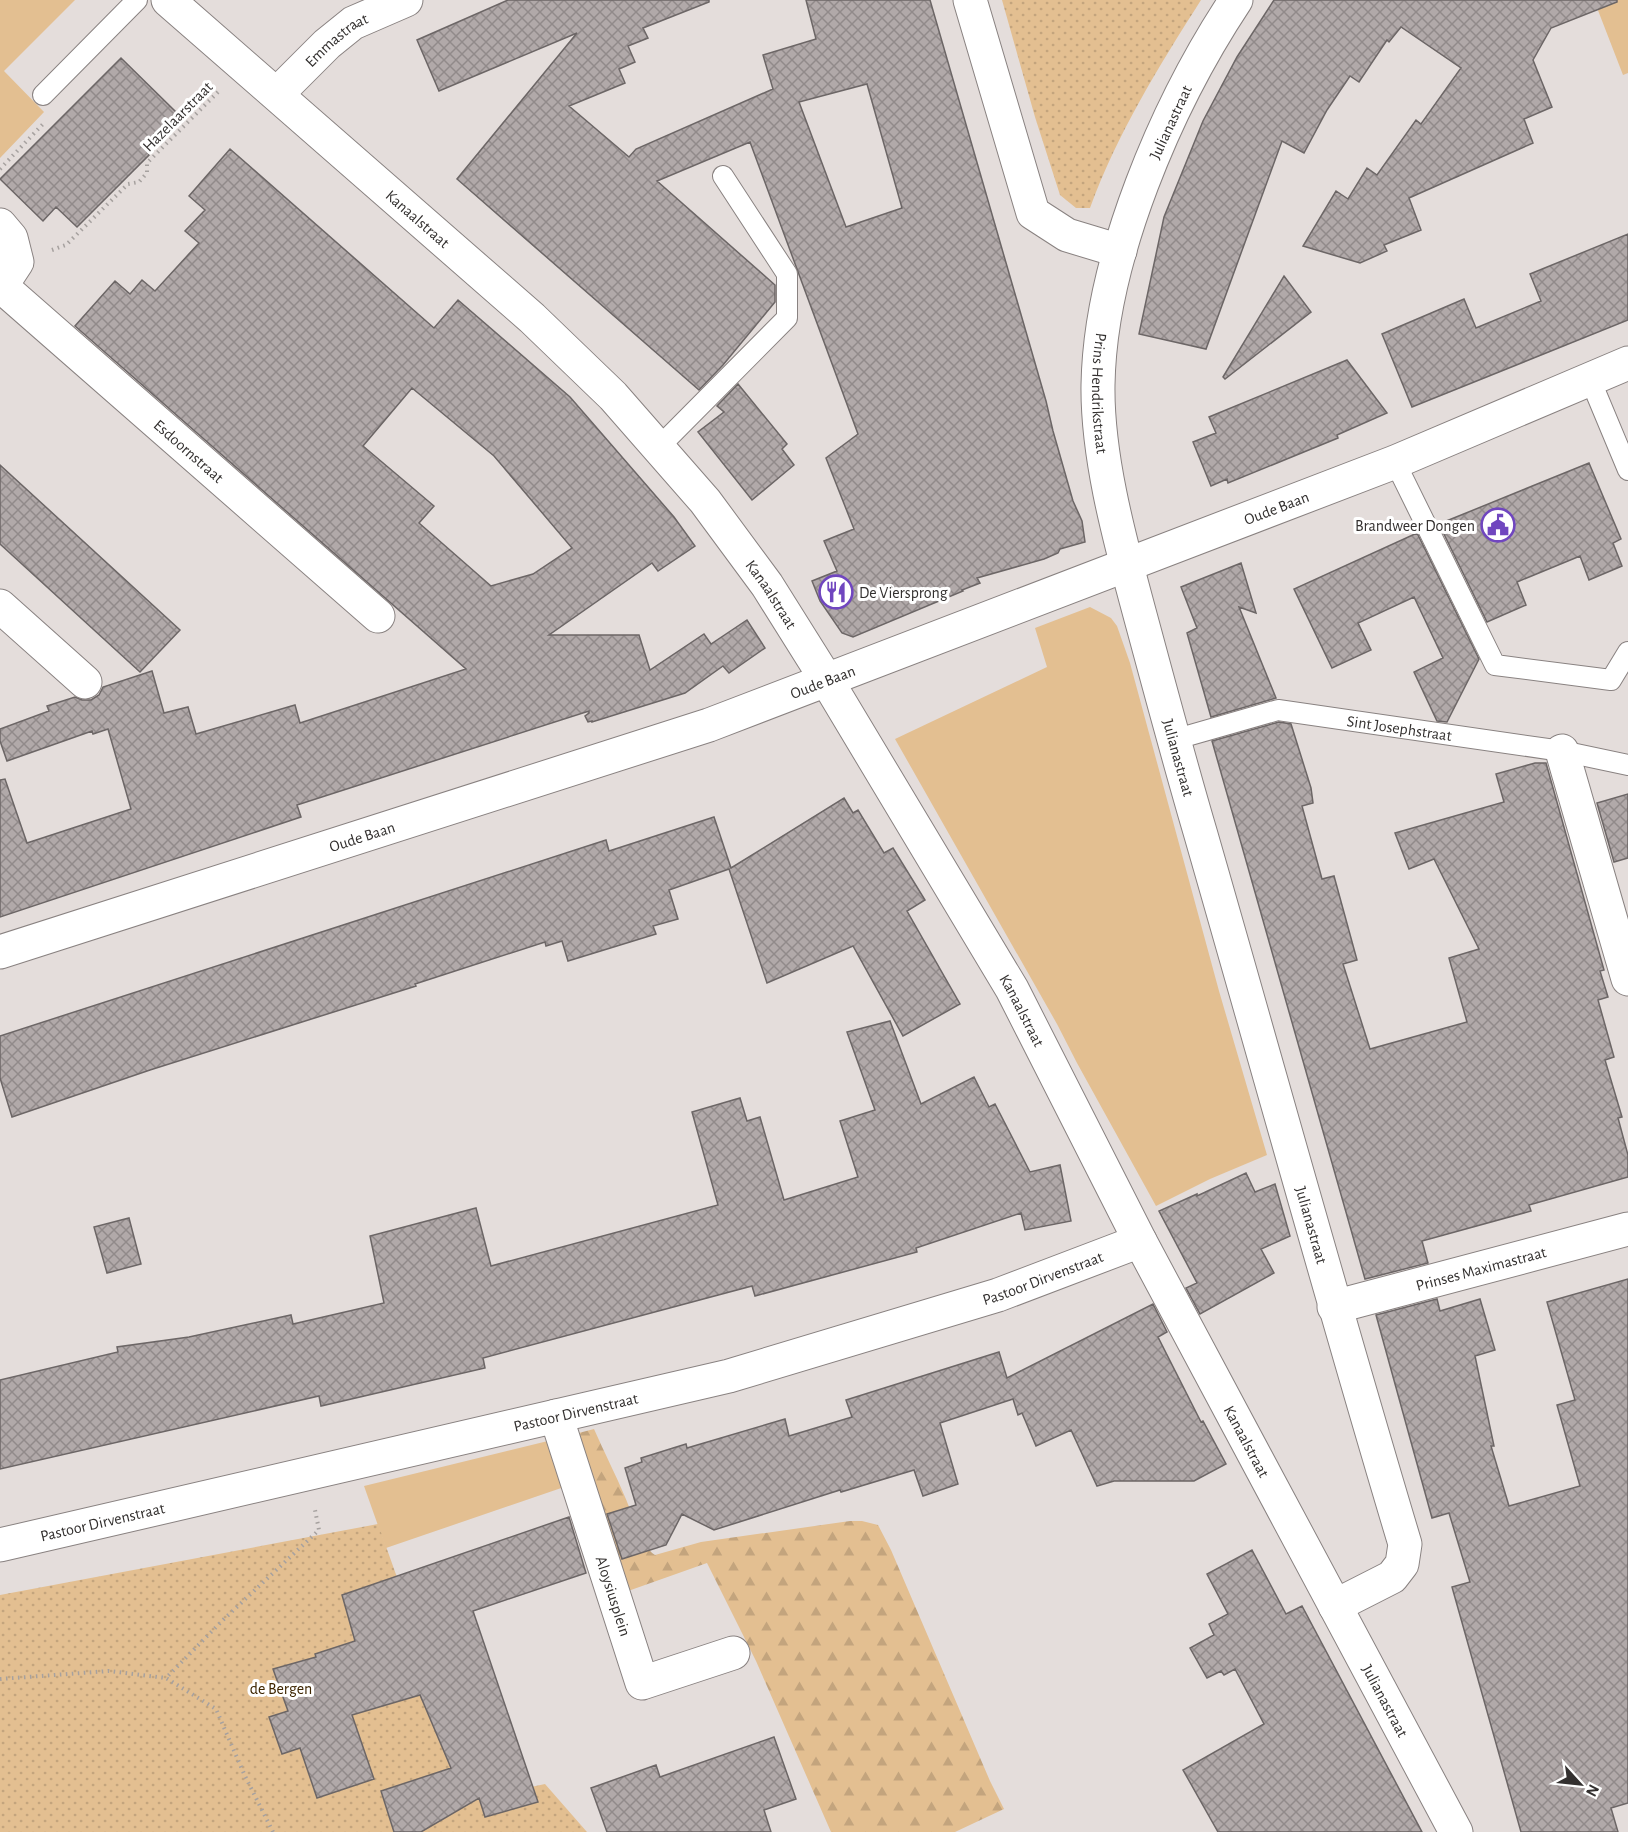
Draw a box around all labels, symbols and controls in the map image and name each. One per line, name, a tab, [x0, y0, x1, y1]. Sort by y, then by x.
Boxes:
street label: Emmastraat	[302, 11, 370, 70]
street label: Hazelaarstraat	[140, 79, 216, 155]
street label: Julianastraat	[1147, 83, 1195, 162]
street label: Kanaalstraat	[382, 187, 452, 251]
street label: Prins Hendrikstraat	[1089, 332, 1110, 455]
street label: Esdoornstraat	[150, 417, 226, 486]
street label: Oude Baan	[1242, 489, 1311, 528]
public building icon: Brandweer Dongen	[1480, 507, 1516, 543]
place label: Brandweer Dongen	[1355, 518, 1475, 534]
street label: Kanaalstraat	[742, 557, 799, 632]
restaurant icon: De Viersprong	[818, 574, 854, 610]
place label: De Viersprong	[859, 585, 948, 601]
street label: Oude Baan	[788, 663, 858, 702]
street label: Sint Josephstraat	[1346, 713, 1453, 744]
street label: Julianastraat	[1160, 717, 1196, 798]
street label: Oude Baan	[327, 819, 397, 855]
street label: Kanaalstraat	[996, 972, 1047, 1049]
street label: Julianastraat	[1292, 1185, 1330, 1266]
street label: Prinses Maximastraat	[1414, 1244, 1548, 1294]
street label: Pastoor Dirvenstraat	[981, 1249, 1105, 1308]
street label: Pastoor Dirvenstraat	[512, 1390, 640, 1435]
street label: Kanaalstraat	[1221, 1403, 1272, 1480]
street label: Pastoor Dirvenstraat	[39, 1500, 166, 1544]
street label: Aloysiusplein	[593, 1554, 633, 1638]
street label: Julianastraat	[1359, 1662, 1411, 1740]
park label: de Bergen	[250, 1681, 312, 1697]
north arrow	[1550, 1754, 1610, 1814]
text: N	[1583, 1782, 1602, 1799]

